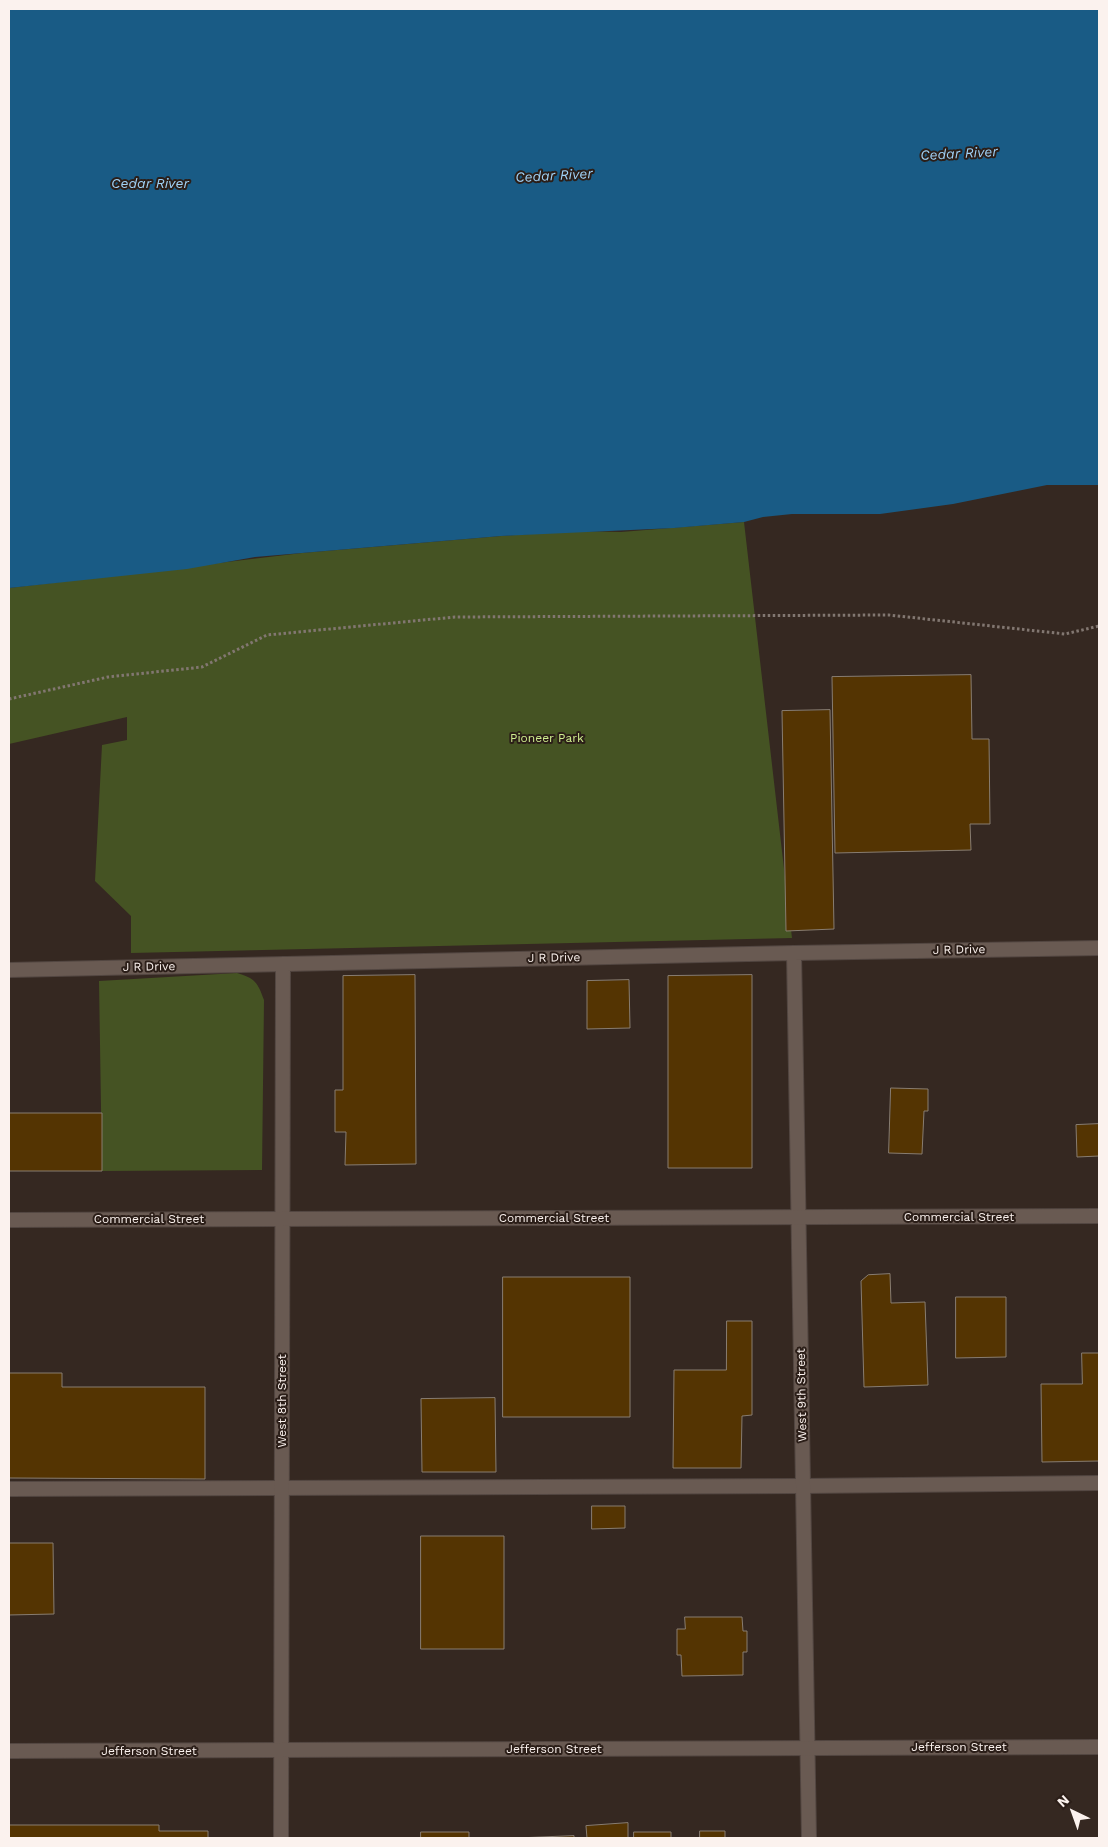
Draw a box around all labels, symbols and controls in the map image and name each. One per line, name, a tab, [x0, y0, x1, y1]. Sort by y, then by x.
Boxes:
water label: Cedar River	[920, 144, 998, 164]
water label: Cedar River	[515, 166, 593, 186]
water label: Cedar River	[111, 176, 189, 192]
park label: Pioneer Park	[510, 731, 584, 745]
street label: J R Drive	[932, 942, 986, 958]
street label: J R Drive	[527, 950, 581, 966]
street label: J R Drive	[122, 959, 176, 975]
street label: Commercial Street	[904, 1210, 1014, 1224]
street label: Commercial Street	[499, 1211, 609, 1225]
street label: Commercial Street	[94, 1212, 204, 1226]
street label: West 9th Street	[794, 1348, 810, 1442]
street label: West 8th Street	[275, 1354, 289, 1448]
street label: Jefferson Street	[911, 1740, 1007, 1754]
street label: Jefferson Street	[506, 1742, 602, 1756]
street label: Jefferson Street	[101, 1744, 197, 1758]
north arrow	[1048, 1787, 1098, 1837]
text: N	[1054, 1791, 1072, 1810]

